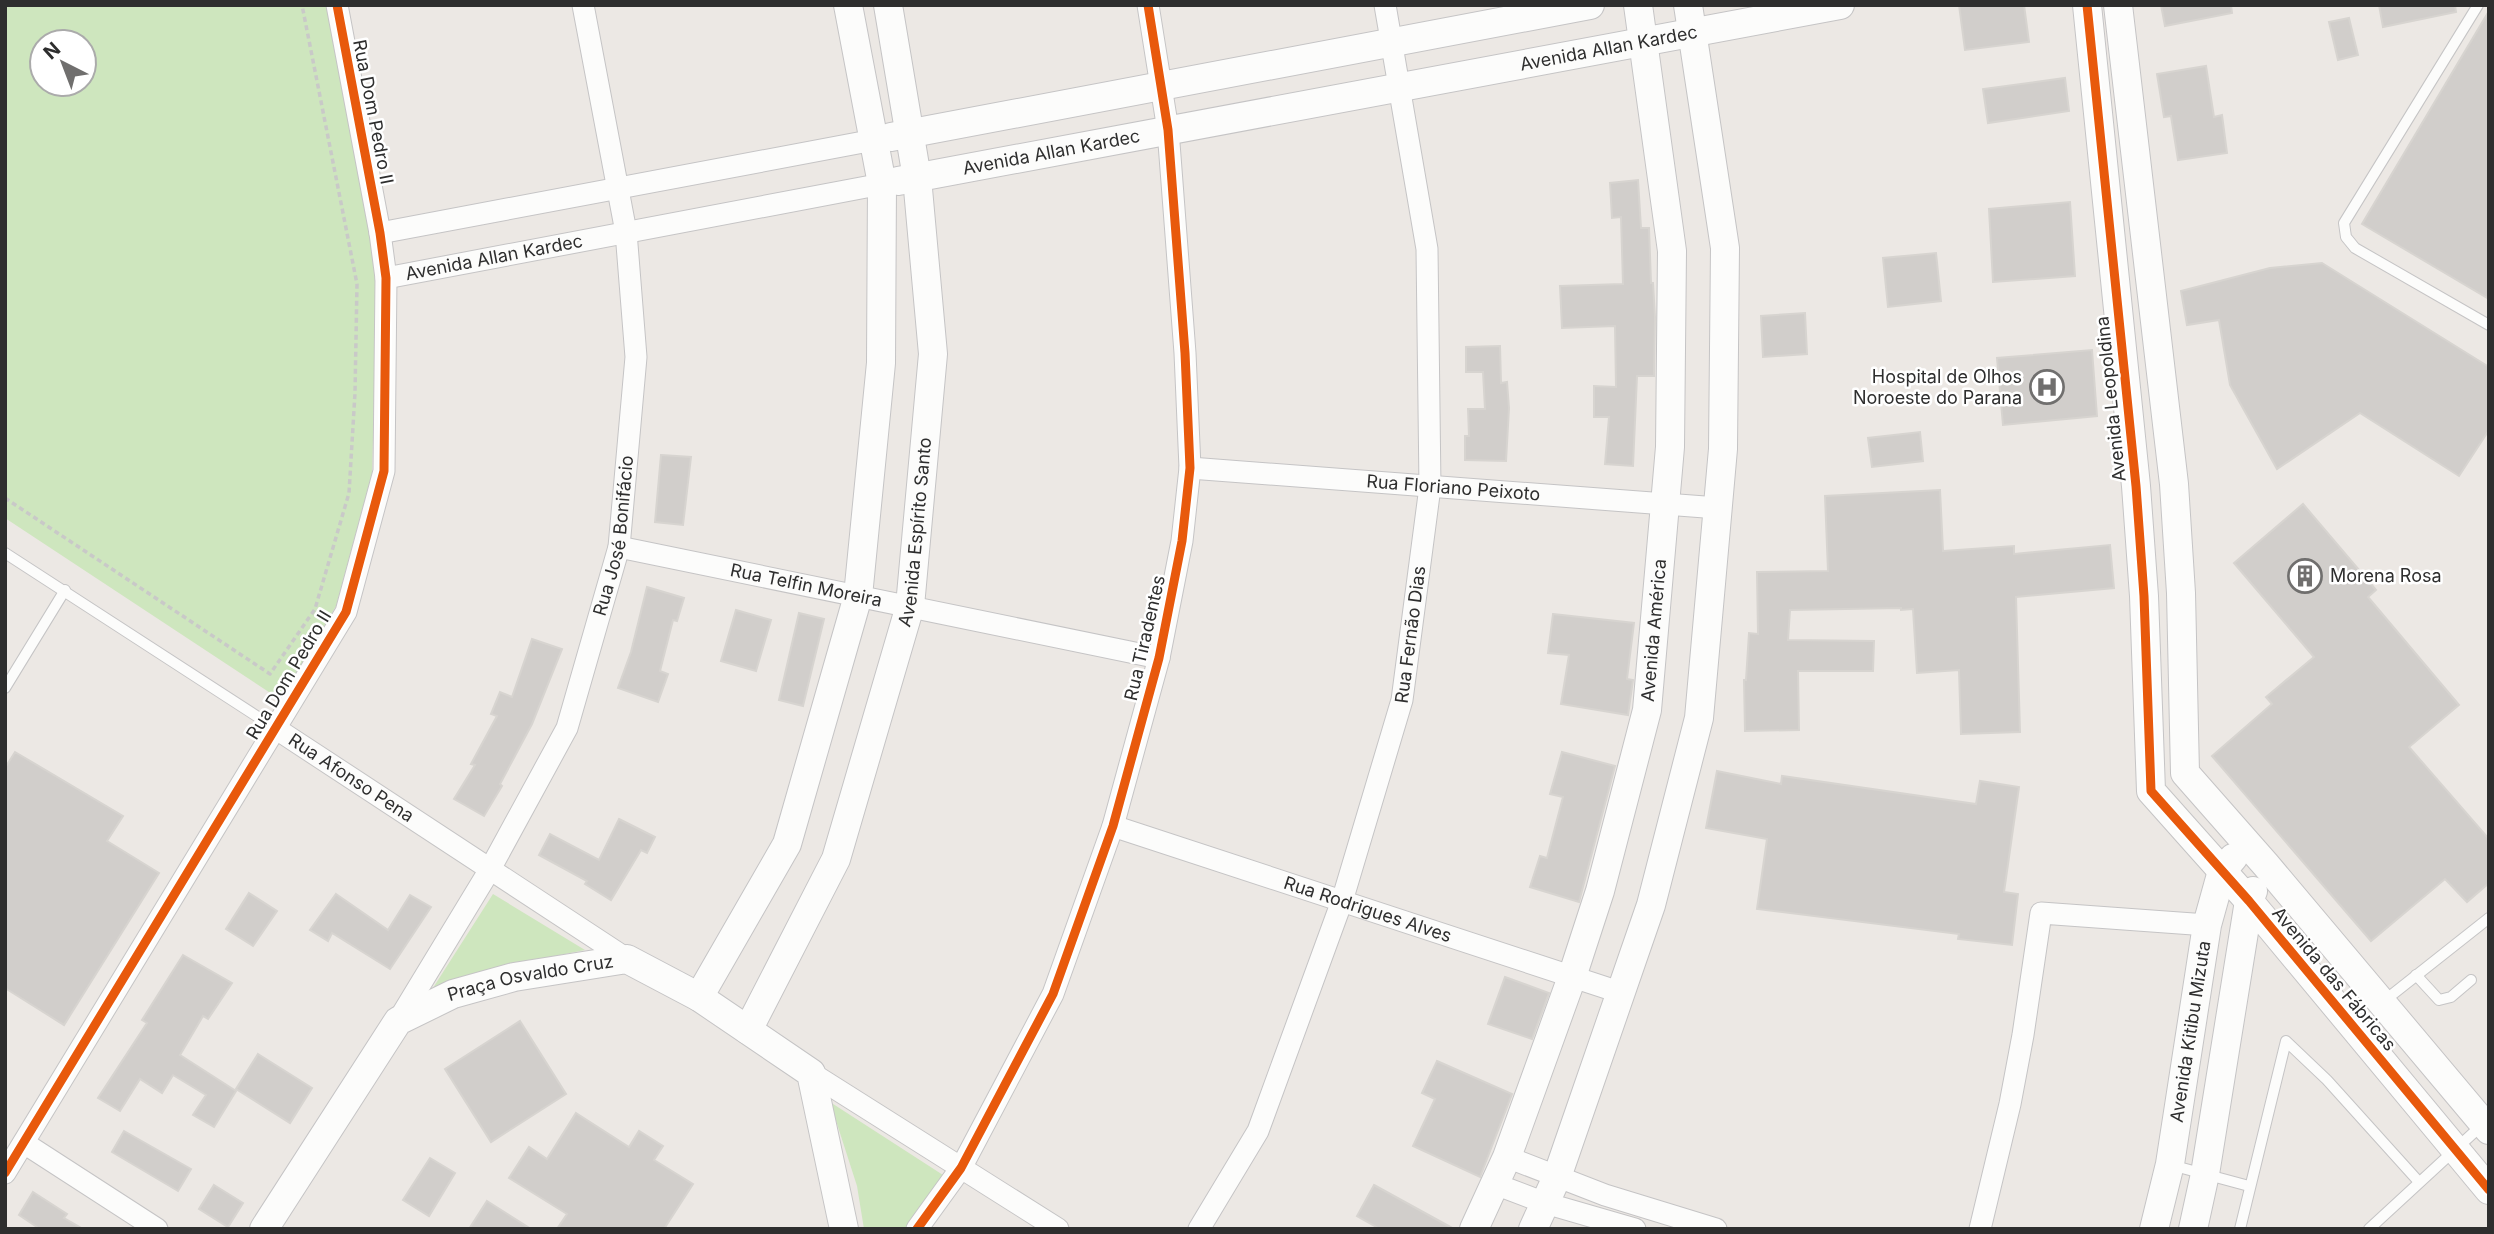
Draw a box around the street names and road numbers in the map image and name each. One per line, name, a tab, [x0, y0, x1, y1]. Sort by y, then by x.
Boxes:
street label: Avenida Allan Kardec	[1518, 21, 1699, 75]
street label: Rua Dom Pedro II	[349, 38, 398, 186]
street label: Avenida Allan Kardec	[961, 125, 1142, 179]
street label: Avenida Allan Kardec	[404, 230, 584, 284]
street label: Avenida Leopoldina	[2091, 315, 2130, 483]
street label: Avenida Espírito Santo	[894, 436, 935, 629]
street label: Rua José Bonifácio	[589, 454, 637, 618]
street label: Rua Floriano Peixoto	[1366, 470, 1541, 504]
street label: Avenida América	[1637, 558, 1670, 703]
street label: Rua Telfin Moreira	[728, 559, 884, 611]
street label: Rua Fernão Dias	[1391, 564, 1430, 705]
street label: Rua Tiradentes	[1120, 573, 1169, 703]
street label: Rua Dom Pedro II	[242, 606, 335, 743]
street label: Rua Afonso Pena	[285, 729, 418, 826]
street label: Rua Rodrigues Alves	[1281, 872, 1454, 946]
street label: Avenida das Fábricas	[2268, 903, 2401, 1055]
street label: Avenida Kitibu Mizuta	[2166, 939, 2214, 1124]
street label: Praça Osvaldo Cruz	[445, 950, 615, 1005]

